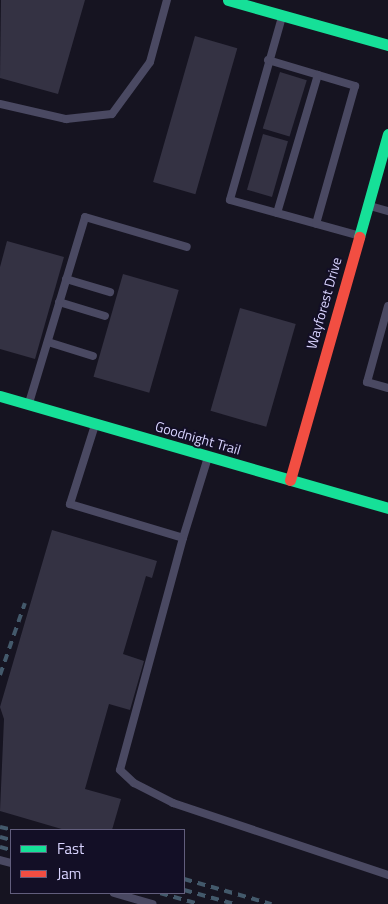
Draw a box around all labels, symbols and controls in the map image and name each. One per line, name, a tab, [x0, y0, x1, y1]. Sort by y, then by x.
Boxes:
street label: Wayforest Drive	[303, 255, 345, 351]
street label: Goodnight Trail	[153, 418, 243, 458]
legend	[10, 829, 185, 894]
text: Fast	[57, 837, 84, 860]
text: Jam	[57, 862, 81, 885]

